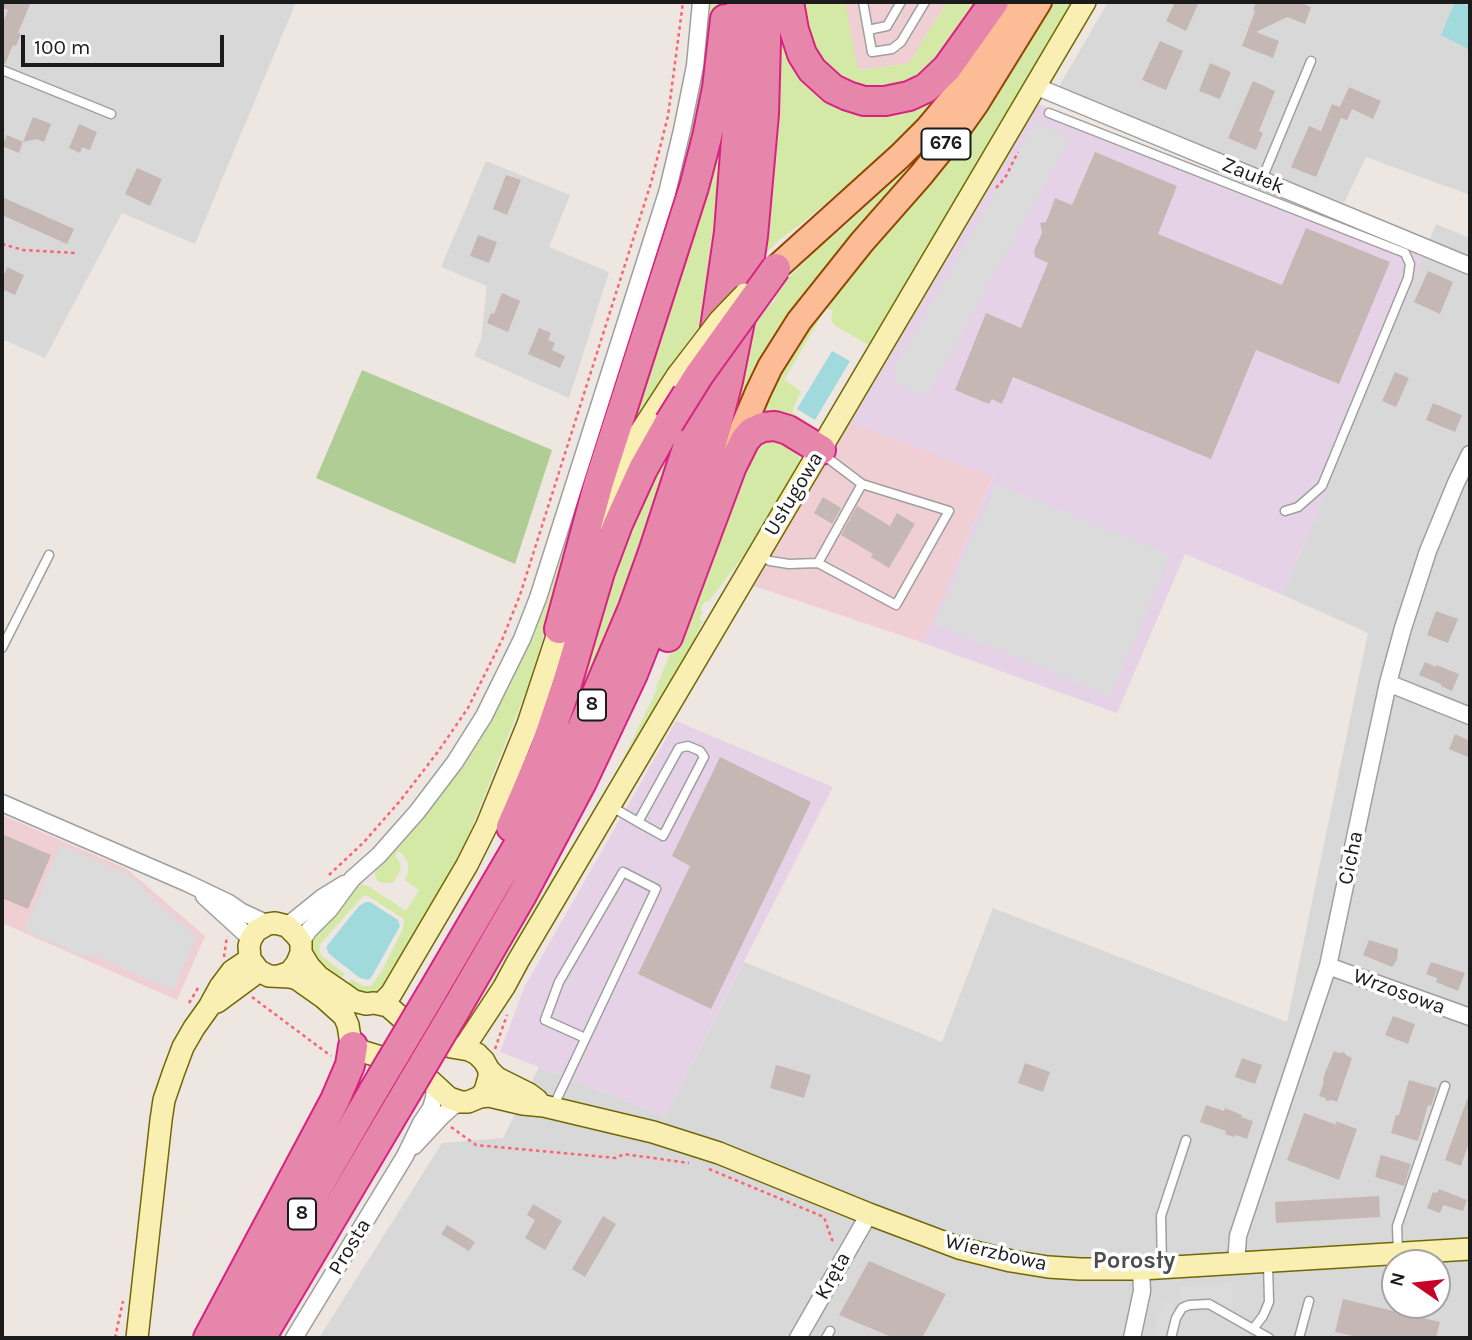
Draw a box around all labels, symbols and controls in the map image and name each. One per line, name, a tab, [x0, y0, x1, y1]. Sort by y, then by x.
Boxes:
scale bar	[24, 21, 228, 65]
text: 100 m	[34, 35, 91, 59]
road number: 676	[922, 128, 970, 160]
street label: Zaułek	[1218, 152, 1288, 200]
street label: Usługowa	[759, 447, 829, 541]
road number: 8	[578, 690, 606, 720]
street label: Cicha	[1333, 829, 1369, 887]
street label: Wrzosowa	[1349, 964, 1449, 1020]
road number: 8	[288, 1198, 316, 1230]
street label: Prosta	[323, 1214, 377, 1280]
street label: Wierzbowa	[942, 1229, 1050, 1277]
district label: Porosły	[1093, 1247, 1175, 1275]
street label: Kręta	[810, 1248, 856, 1304]
north arrow	[1381, 1249, 1451, 1319]
text: N	[1385, 1270, 1410, 1289]

